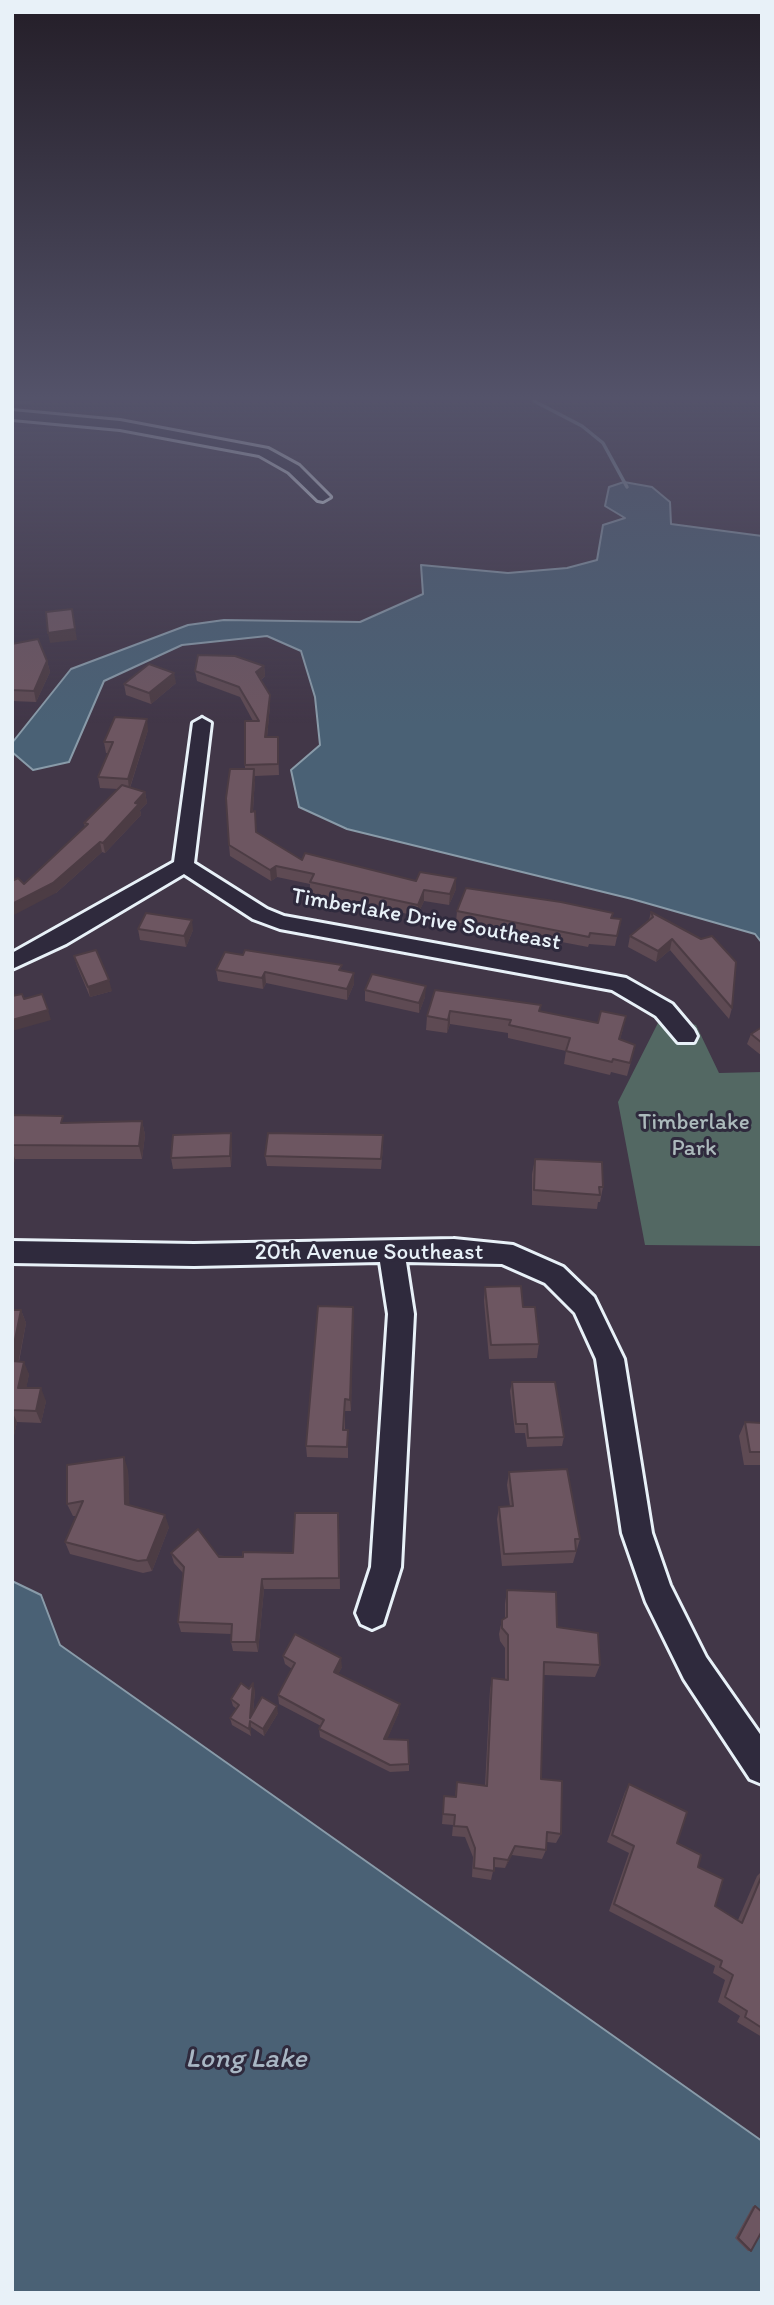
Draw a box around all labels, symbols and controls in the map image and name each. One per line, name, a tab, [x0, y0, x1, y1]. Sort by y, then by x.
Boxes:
street label: Timberlake Drive Southeast	[289, 883, 563, 957]
park label: Timberlake Park	[638, 1109, 750, 1163]
street label: 20th Avenue Southeast	[255, 1239, 483, 1267]
water label: Long Lake	[185, 2043, 307, 2077]

